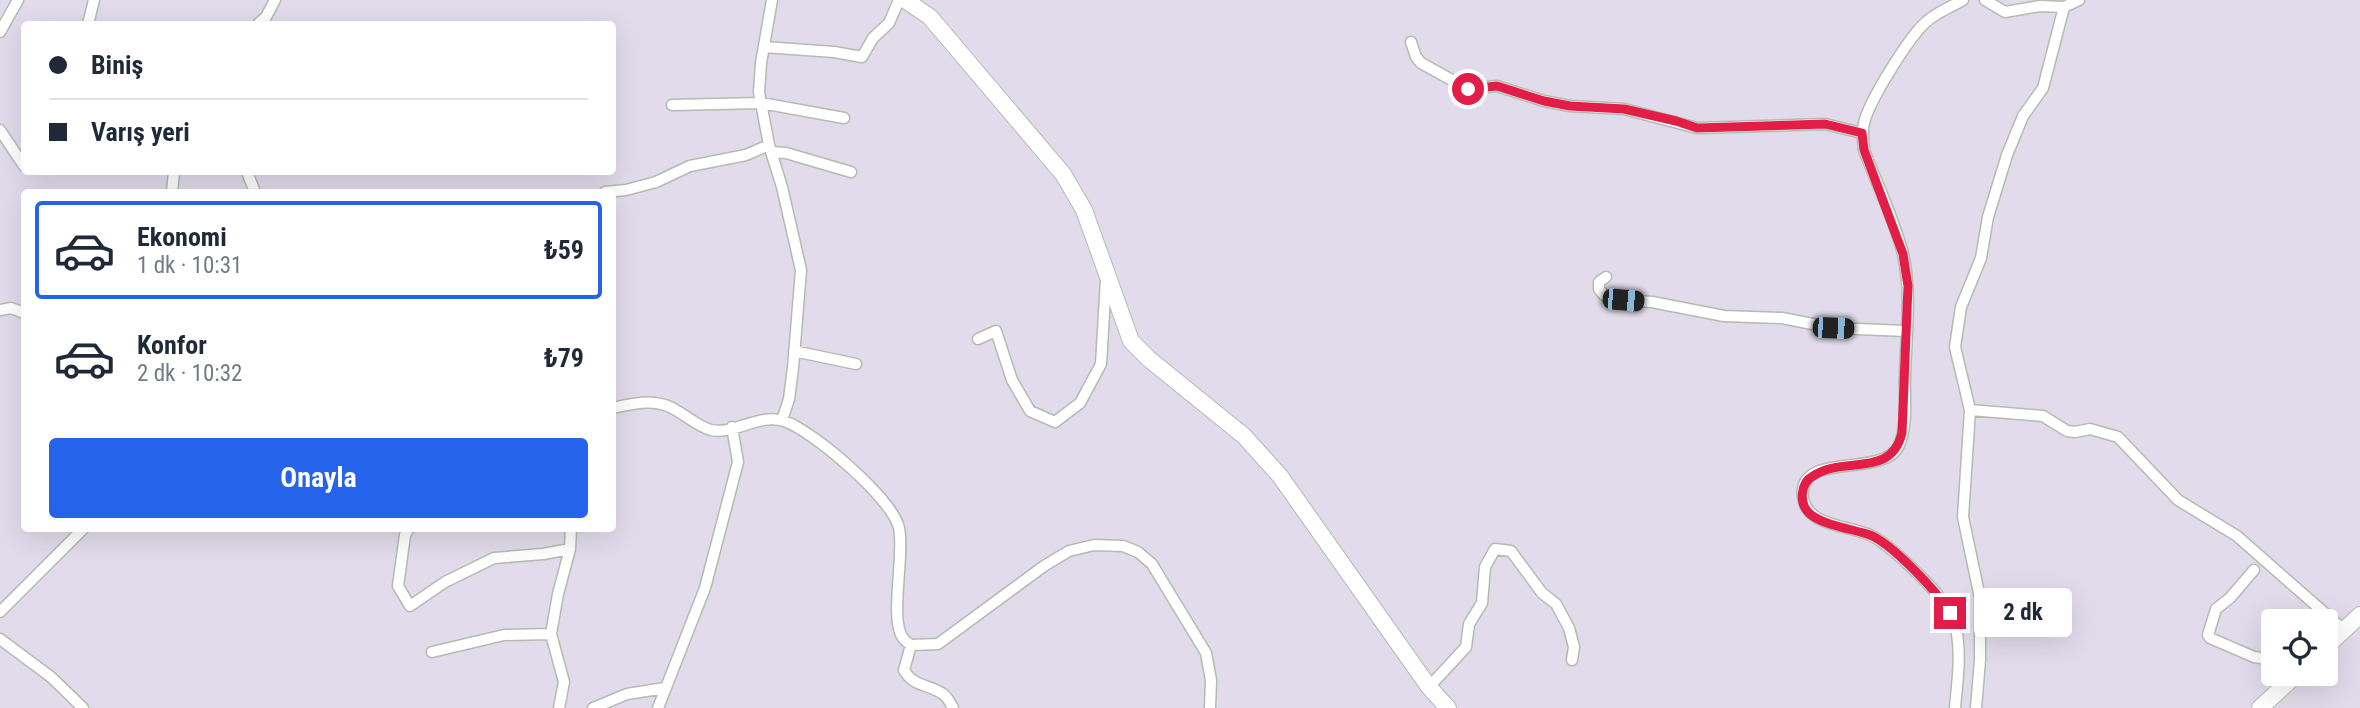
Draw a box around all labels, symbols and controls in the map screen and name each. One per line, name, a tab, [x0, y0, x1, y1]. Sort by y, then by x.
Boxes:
text: Biniş	[91, 50, 143, 80]
route start	[1452, 73, 1484, 105]
text: Varış yeri	[91, 117, 190, 147]
icon: car	[53, 219, 116, 282]
text: Ekonomi	[137, 222, 227, 252]
text: ₺59	[544, 235, 584, 265]
text: 1 dk · 10:31	[137, 252, 242, 279]
car	[1602, 288, 1645, 312]
car	[1812, 317, 1855, 339]
icon: car	[53, 327, 116, 390]
text: Konfor	[137, 330, 207, 360]
text: ₺79	[544, 343, 584, 373]
text: 2 dk · 10:32	[137, 360, 242, 387]
button: Onayla	[49, 438, 588, 518]
callout: 2 dk	[1974, 588, 2072, 638]
route end	[1934, 597, 1966, 629]
text: 2 dk	[2003, 599, 2043, 626]
map controls	[2261, 609, 2338, 686]
button: locate	[2261, 609, 2338, 686]

